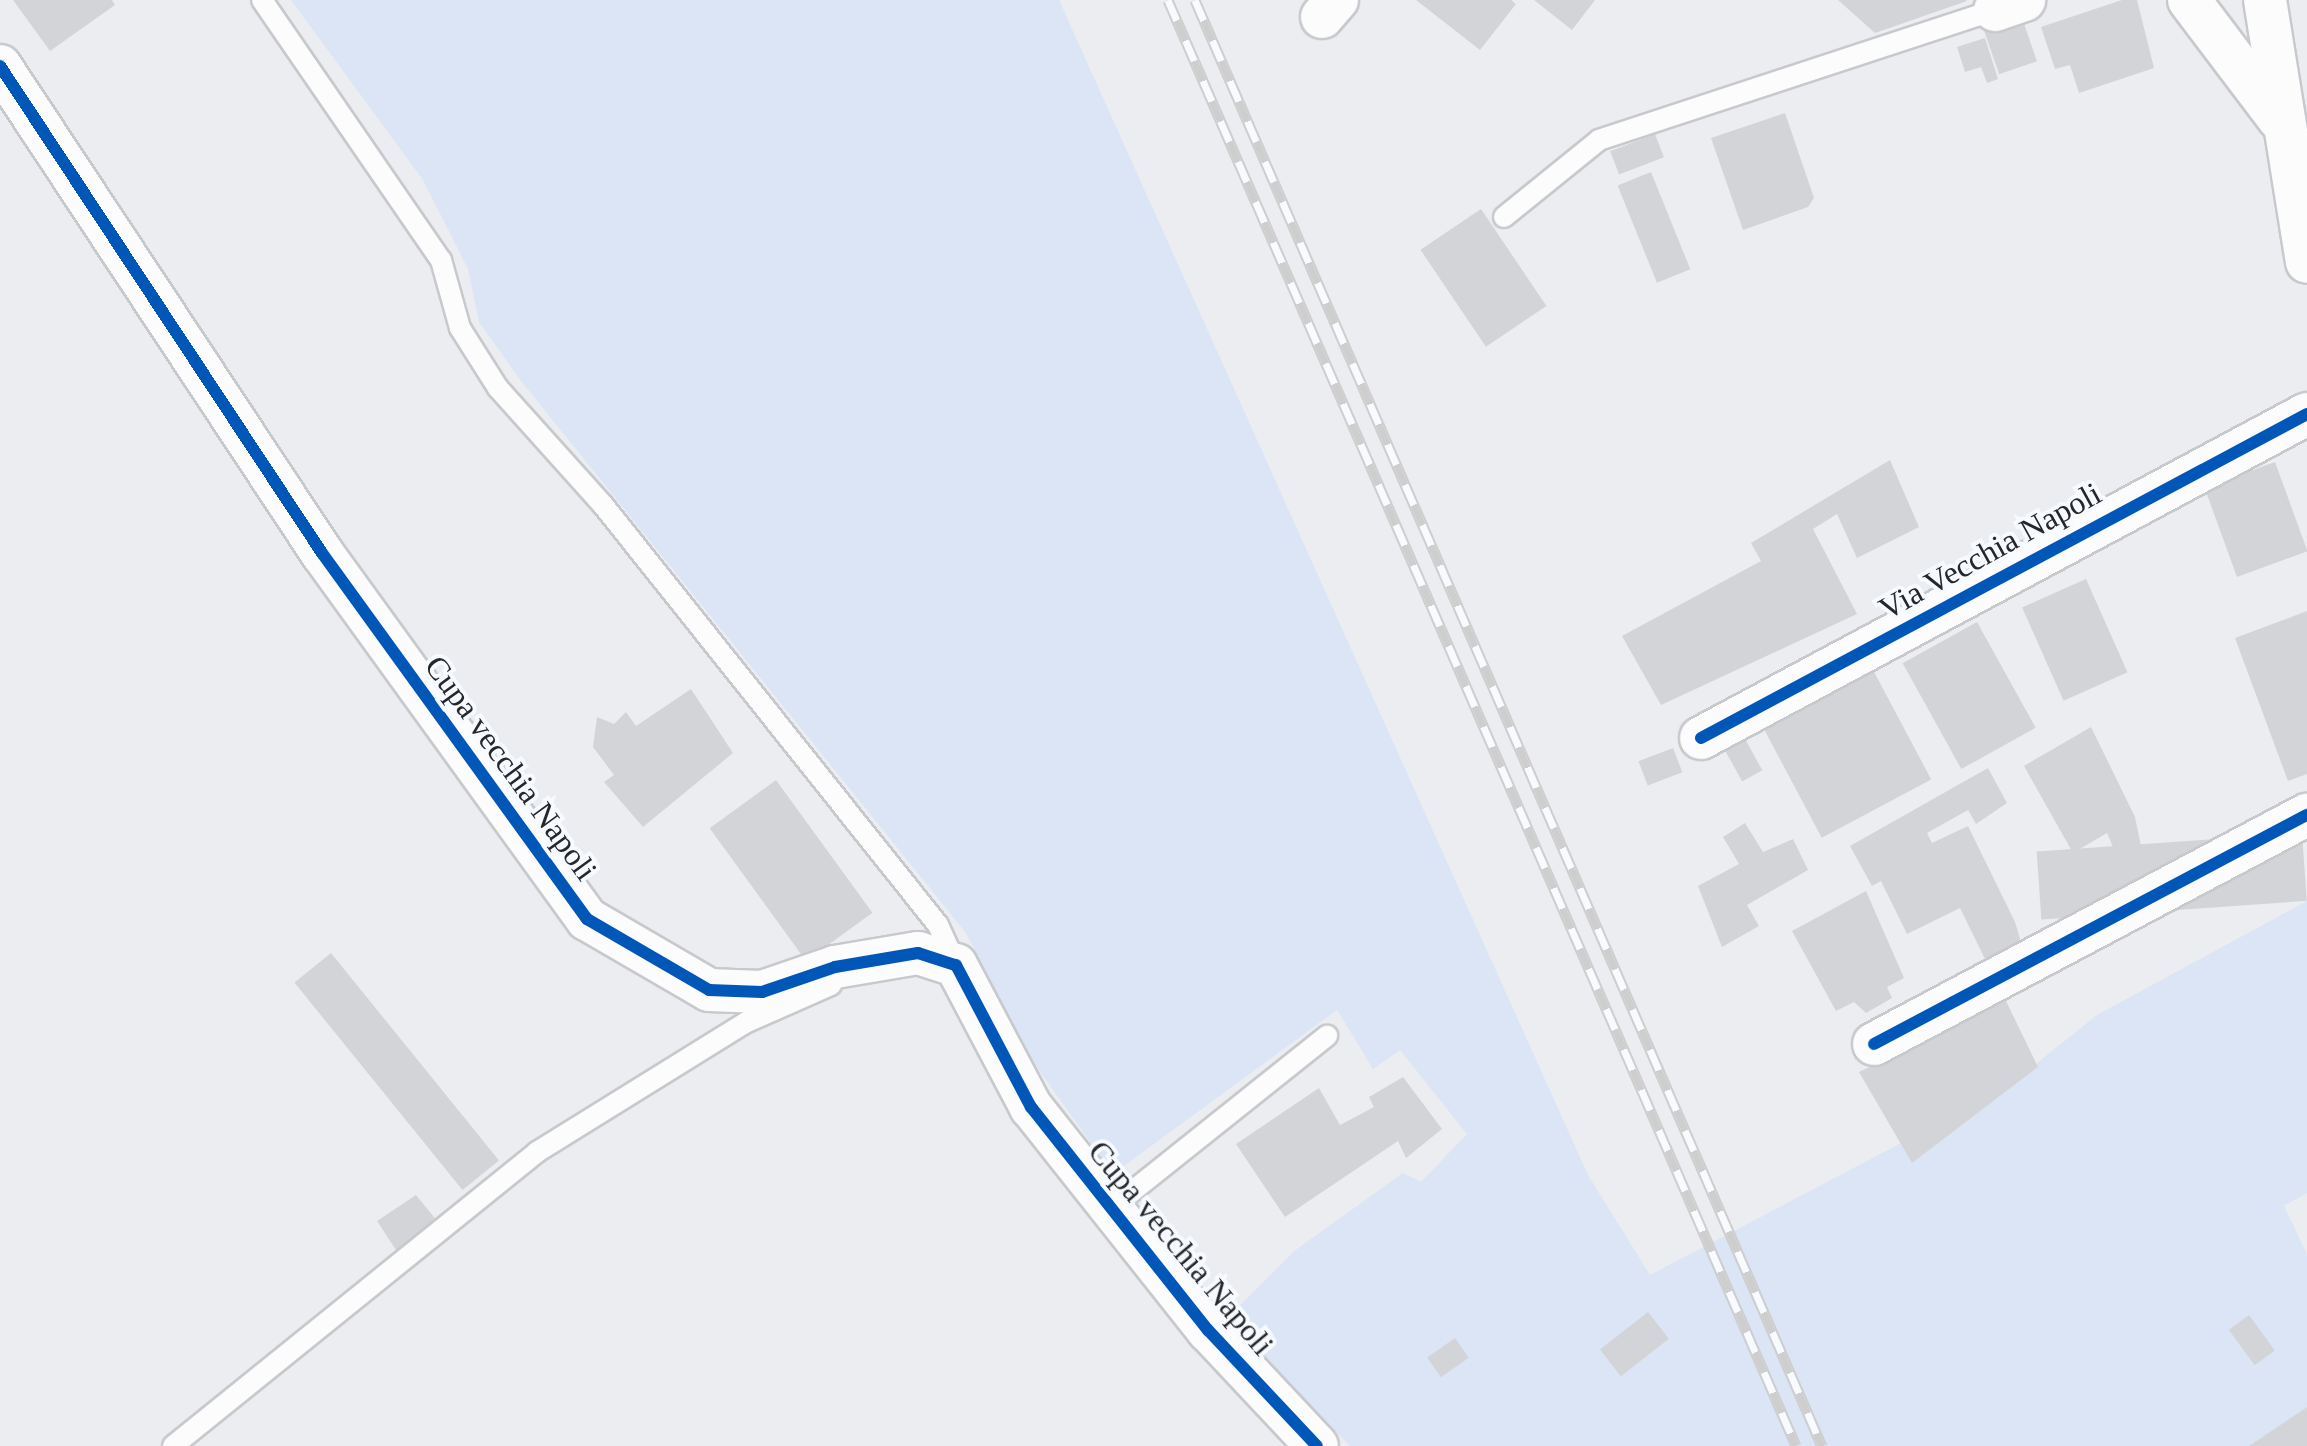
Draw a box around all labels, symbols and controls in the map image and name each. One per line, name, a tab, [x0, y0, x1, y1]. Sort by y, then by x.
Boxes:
street label: Via Vecchia Napoli	[1872, 474, 2108, 628]
street label: Cupa vecchia Napoli	[417, 648, 605, 888]
street label: Cupa vecchia Napoli	[1080, 1133, 1282, 1363]

